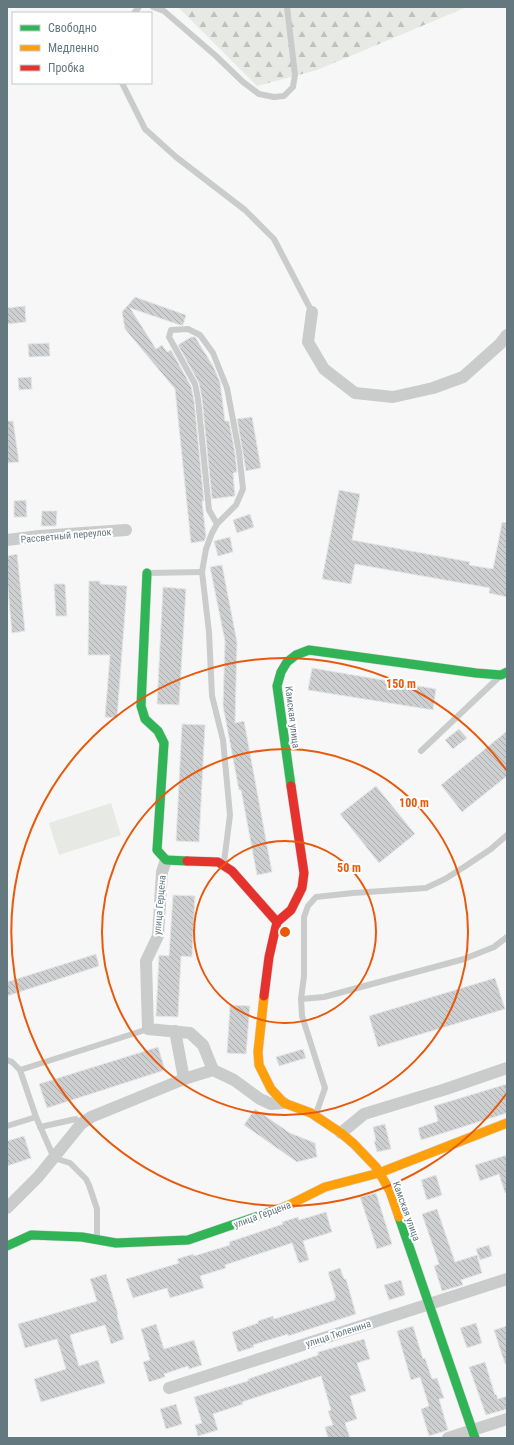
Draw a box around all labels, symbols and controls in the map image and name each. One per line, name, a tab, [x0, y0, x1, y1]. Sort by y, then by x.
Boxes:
legend	[12, 12, 152, 84]
text: Свободно	[48, 21, 97, 35]
text: Медленно	[48, 41, 99, 55]
text: Пробка	[48, 61, 85, 75]
street label: Рассветный переулок	[20, 526, 112, 545]
text: 150 m	[386, 677, 416, 691]
street label: Камская улица	[283, 685, 302, 749]
text: 100 m	[399, 796, 429, 810]
text: 50 m	[337, 861, 361, 875]
street label: улица Герцена	[151, 875, 168, 935]
centre of rings	[278, 925, 292, 939]
street label: Камская улица	[391, 1180, 422, 1243]
street label: улица Герцена	[232, 1199, 292, 1230]
street label: улица Тюленина	[304, 1318, 372, 1349]

